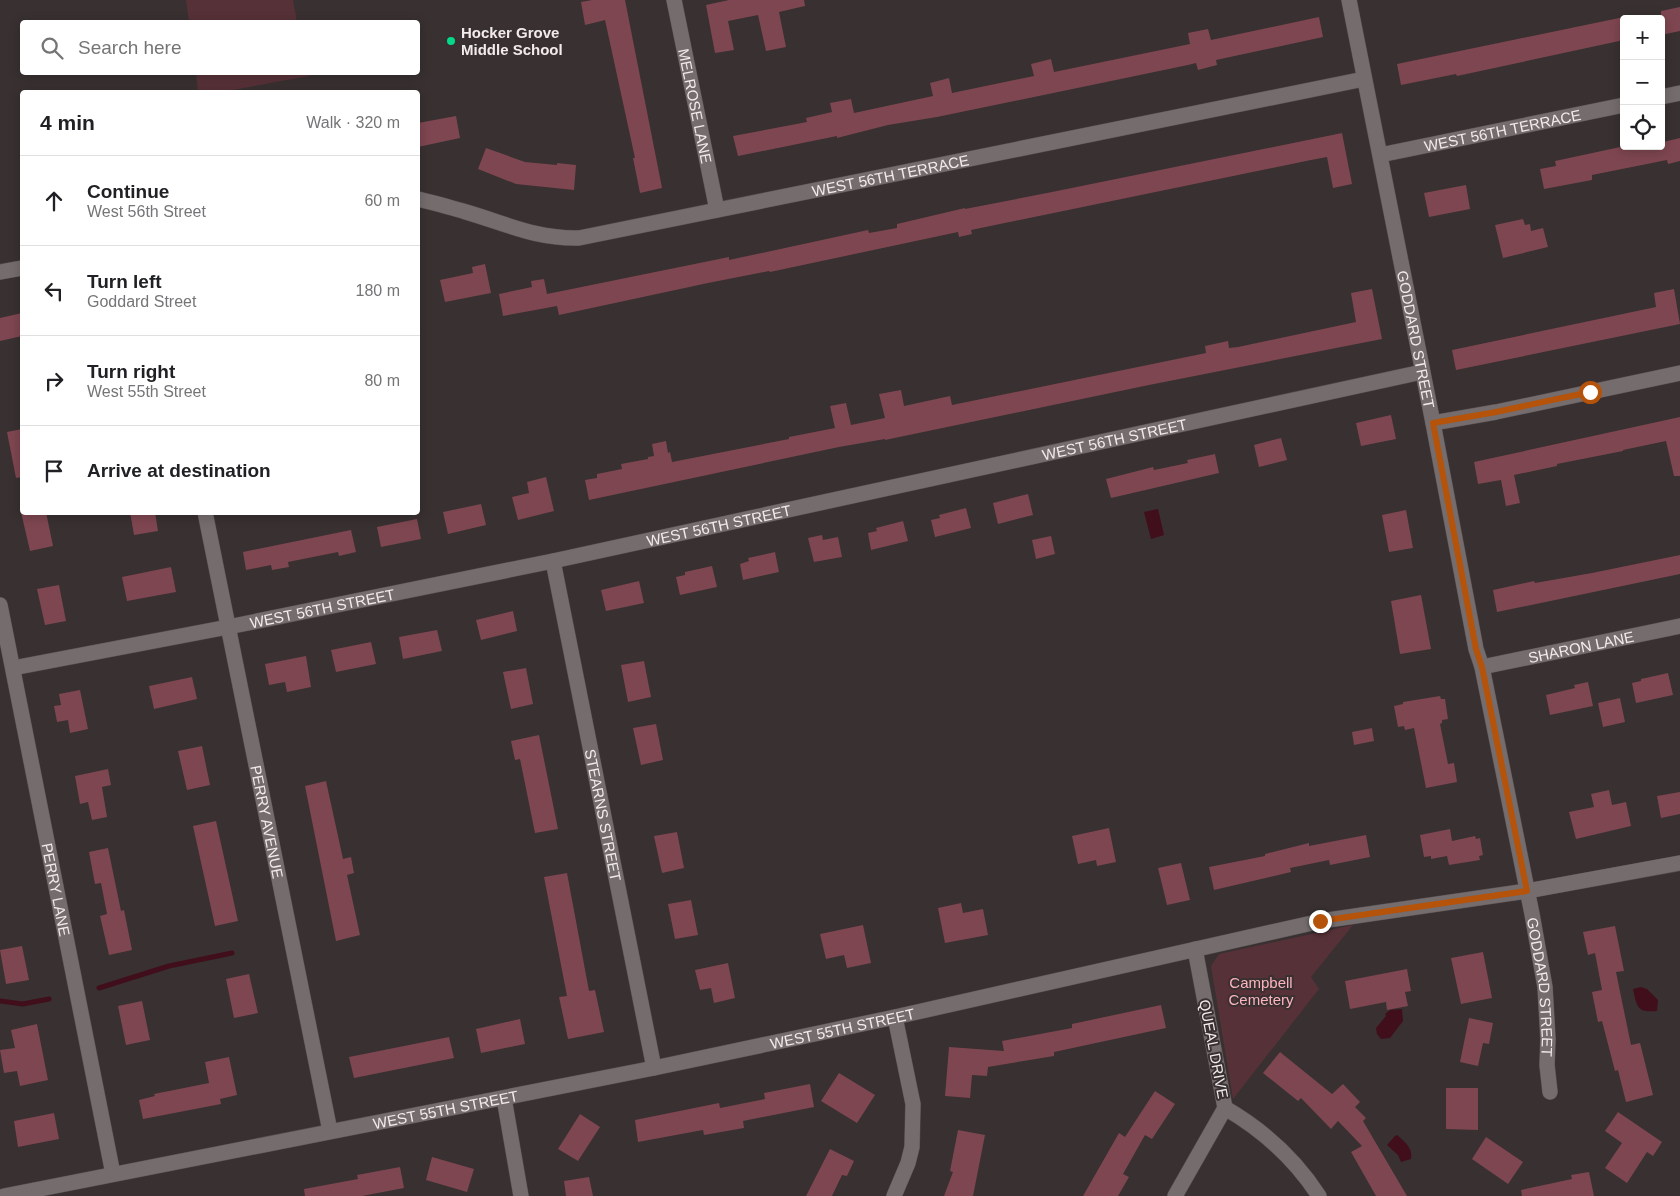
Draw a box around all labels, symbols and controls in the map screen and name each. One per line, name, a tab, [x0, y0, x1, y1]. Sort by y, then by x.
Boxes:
map controls	[1620, 15, 1665, 150]
button: +	[1620, 15, 1665, 60]
search box	[20, 20, 420, 75]
place label: Hocker Grove Middle School	[461, 24, 563, 58]
icon: search	[38, 34, 66, 62]
marker: Hocker Grove Middle School	[445, 35, 457, 47]
text: Search here	[78, 37, 182, 58]
street label: MELROSE LANE	[676, 47, 716, 165]
button: −	[1620, 60, 1665, 105]
button: locate	[1620, 105, 1665, 150]
street label: WEST 56TH TERRACE	[1423, 106, 1582, 154]
text: 4 min	[40, 111, 95, 134]
text: Walk · 320 m	[306, 114, 400, 131]
street label: WEST 56TH TERRACE	[810, 151, 970, 199]
text: Continue	[87, 181, 169, 202]
icon: ahead	[40, 187, 68, 215]
text: 60 m	[364, 192, 400, 209]
text: West 56th Street	[87, 203, 206, 220]
street label: GODDARD STREET	[1394, 269, 1438, 410]
text: Turn left	[87, 271, 162, 292]
icon: left	[40, 277, 68, 305]
text: 180 m	[356, 282, 400, 299]
text: Goddard Street	[87, 293, 196, 310]
text: Turn right	[87, 361, 175, 382]
icon: right	[40, 367, 68, 395]
text: 80 m	[364, 372, 400, 389]
route start	[1579, 381, 1602, 404]
text: West 55th Street	[87, 383, 206, 400]
street label: WEST 56TH STREET	[1041, 415, 1188, 463]
icon: arrive	[40, 457, 68, 485]
text: Arrive at destination	[87, 460, 271, 481]
street label: WEST 56TH STREET	[645, 501, 792, 549]
street label: WEST 56TH STREET	[248, 585, 396, 631]
street label: SHARON LANE	[1526, 627, 1635, 666]
street label: STEARNS STREET	[582, 747, 625, 883]
street label: PERRY AVENUE	[248, 764, 287, 880]
street label: PERRY LANE	[39, 841, 74, 937]
route end	[1309, 910, 1332, 933]
street label: GODDARD STREET	[1524, 916, 1557, 1057]
park label: Campbell Cemetery	[1228, 974, 1294, 1008]
street label: QUEAL DRIVE	[1196, 998, 1232, 1100]
street label: WEST 55TH STREET	[768, 1004, 916, 1052]
street label: WEST 55TH STREET	[372, 1086, 519, 1132]

